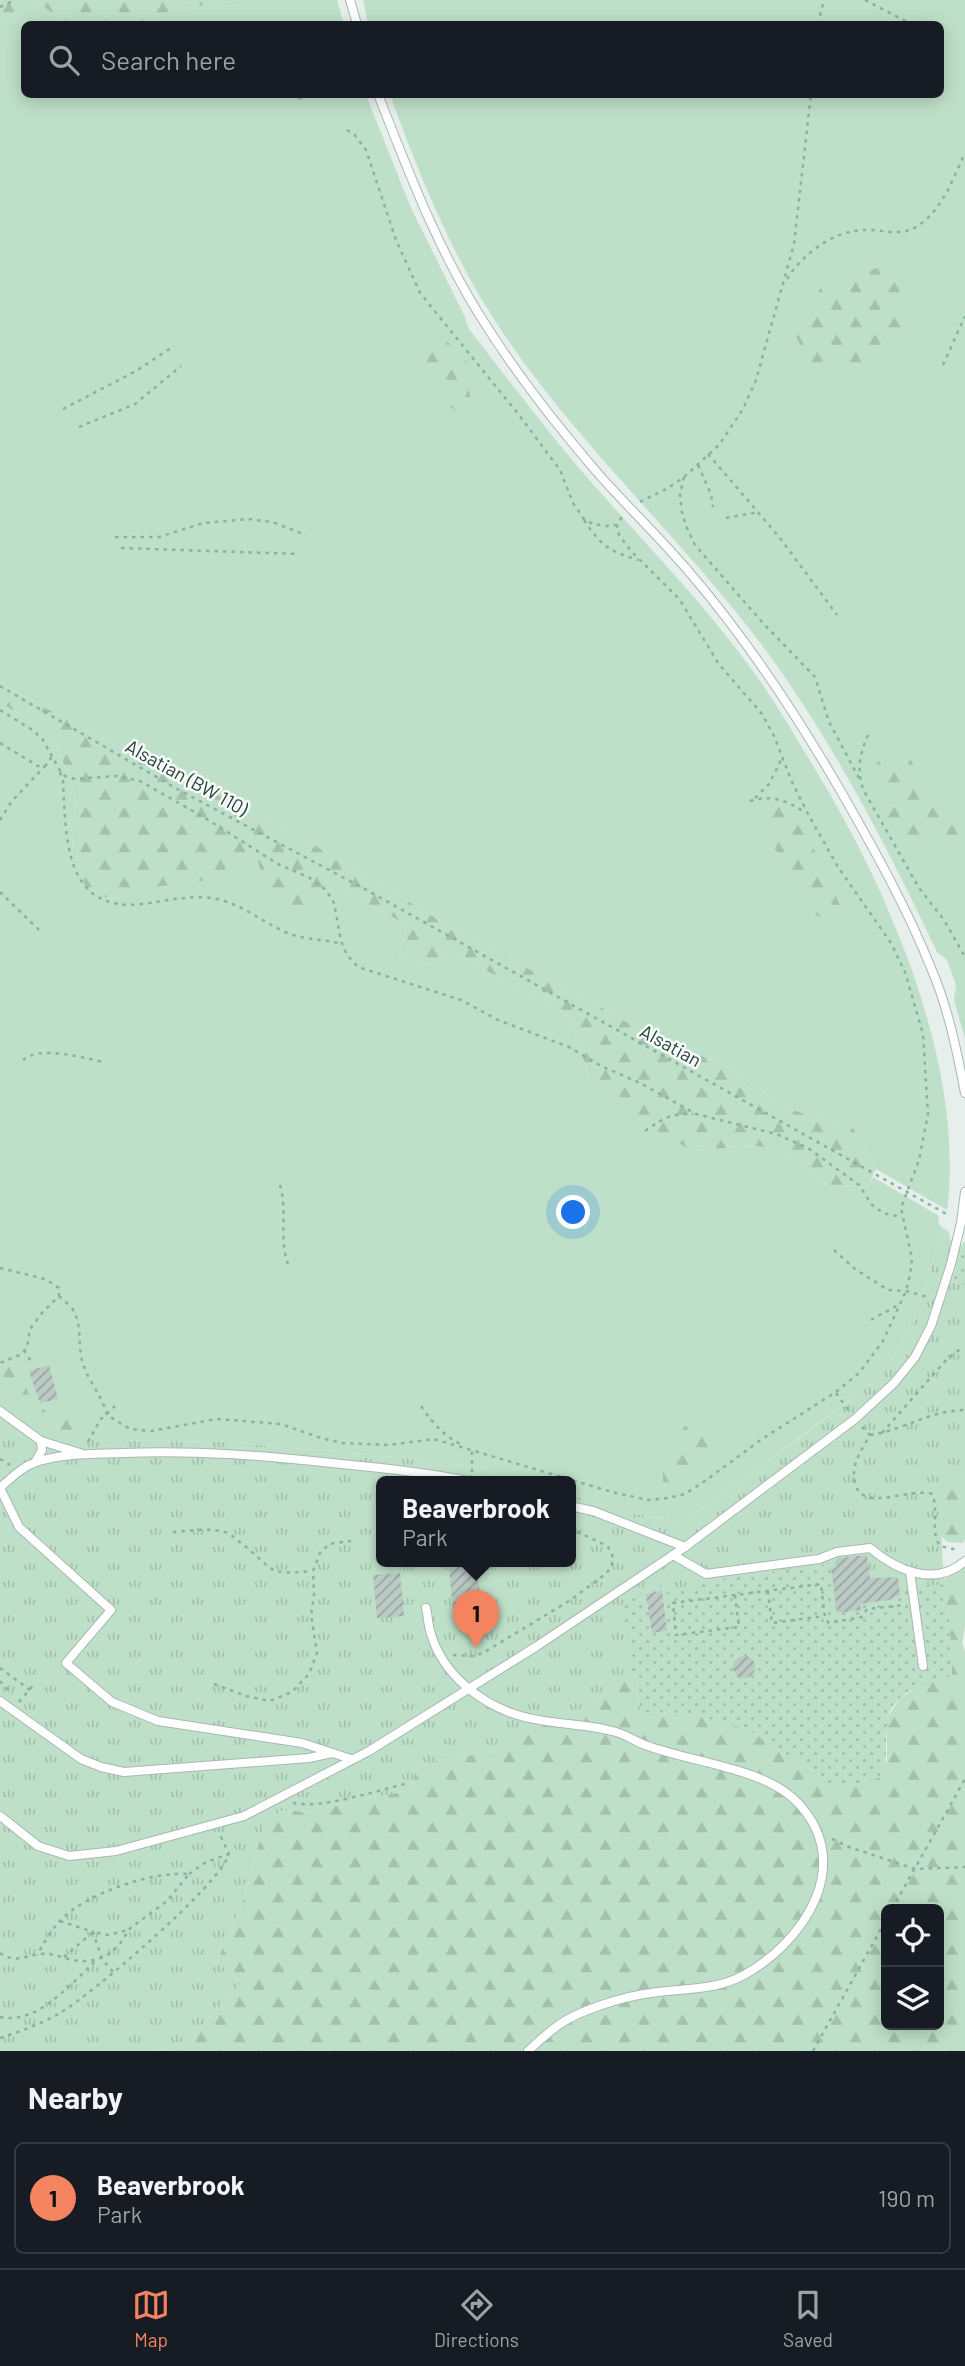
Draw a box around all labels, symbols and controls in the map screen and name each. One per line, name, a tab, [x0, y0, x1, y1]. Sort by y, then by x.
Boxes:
search box	[21, 21, 944, 98]
icon: search	[45, 41, 83, 79]
text: Search here	[101, 44, 236, 75]
street label: Alsatian (BW 110)	[122, 734, 253, 821]
street label: Alsatian	[636, 1019, 706, 1071]
your location	[556, 1195, 590, 1229]
popup	[376, 1476, 576, 1567]
text: Beaverbrook	[402, 1492, 550, 1523]
text: Park	[402, 1523, 447, 1551]
pin: 1	[453, 1590, 499, 1648]
map controls	[881, 1904, 944, 2030]
button: locate	[881, 1904, 944, 1967]
button: layers	[881, 1967, 944, 2030]
text: Nearby	[28, 2079, 123, 2115]
text: Beaverbrook	[97, 2169, 245, 2200]
text: 1	[49, 2184, 57, 2212]
text: 190 m	[878, 2184, 935, 2212]
text: Park	[97, 2200, 142, 2228]
tab: Map	[132, 2286, 170, 2351]
tab: Directions	[434, 2286, 519, 2351]
tab: Saved	[783, 2286, 833, 2351]

